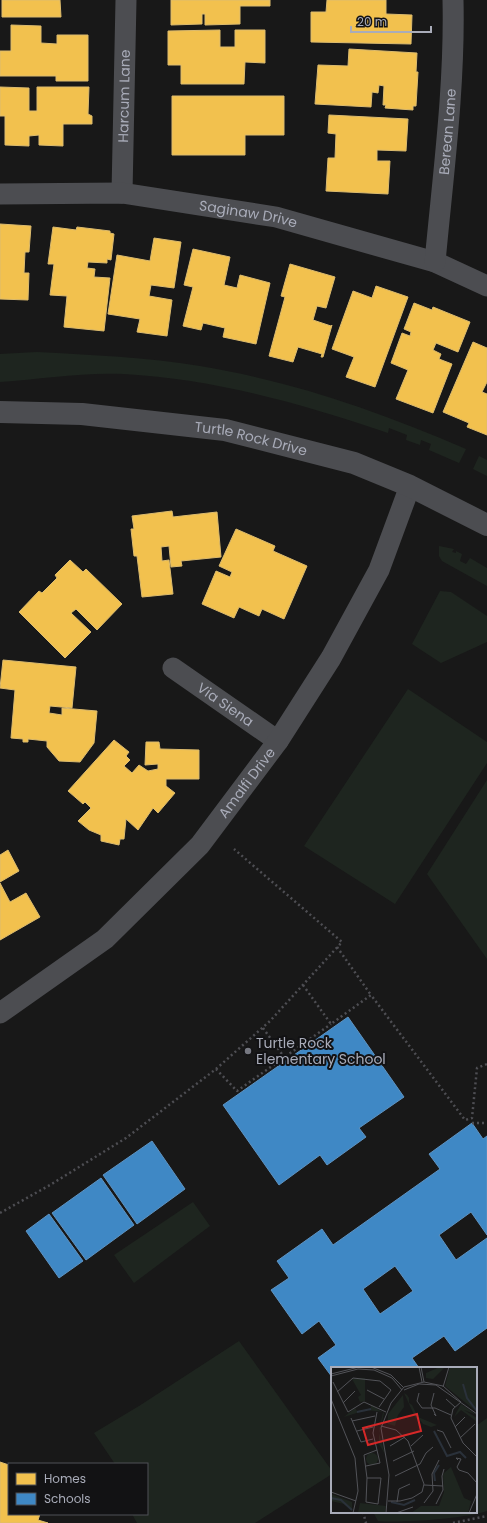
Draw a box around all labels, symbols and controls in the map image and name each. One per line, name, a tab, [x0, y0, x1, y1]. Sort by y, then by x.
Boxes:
scale bar	[351, 8, 431, 34]
text: 20 m	[357, 13, 387, 30]
street label: Harcum Lane	[113, 49, 135, 143]
street label: Berean Lane	[434, 87, 461, 176]
street label: Saginaw Drive	[198, 195, 300, 233]
street label: Turtle Rock Drive	[194, 417, 310, 461]
street label: Via Siena	[193, 678, 258, 731]
street label: Amalfi Drive	[214, 743, 280, 822]
place label: Turtle Rock Elementary School	[256, 1033, 386, 1069]
marker: Turtle Rock Elementary School	[243, 1046, 253, 1056]
inset map	[331, 1367, 477, 1513]
legend	[8, 1463, 148, 1515]
text: Homes	[44, 1470, 86, 1487]
text: Schools	[44, 1490, 91, 1507]

